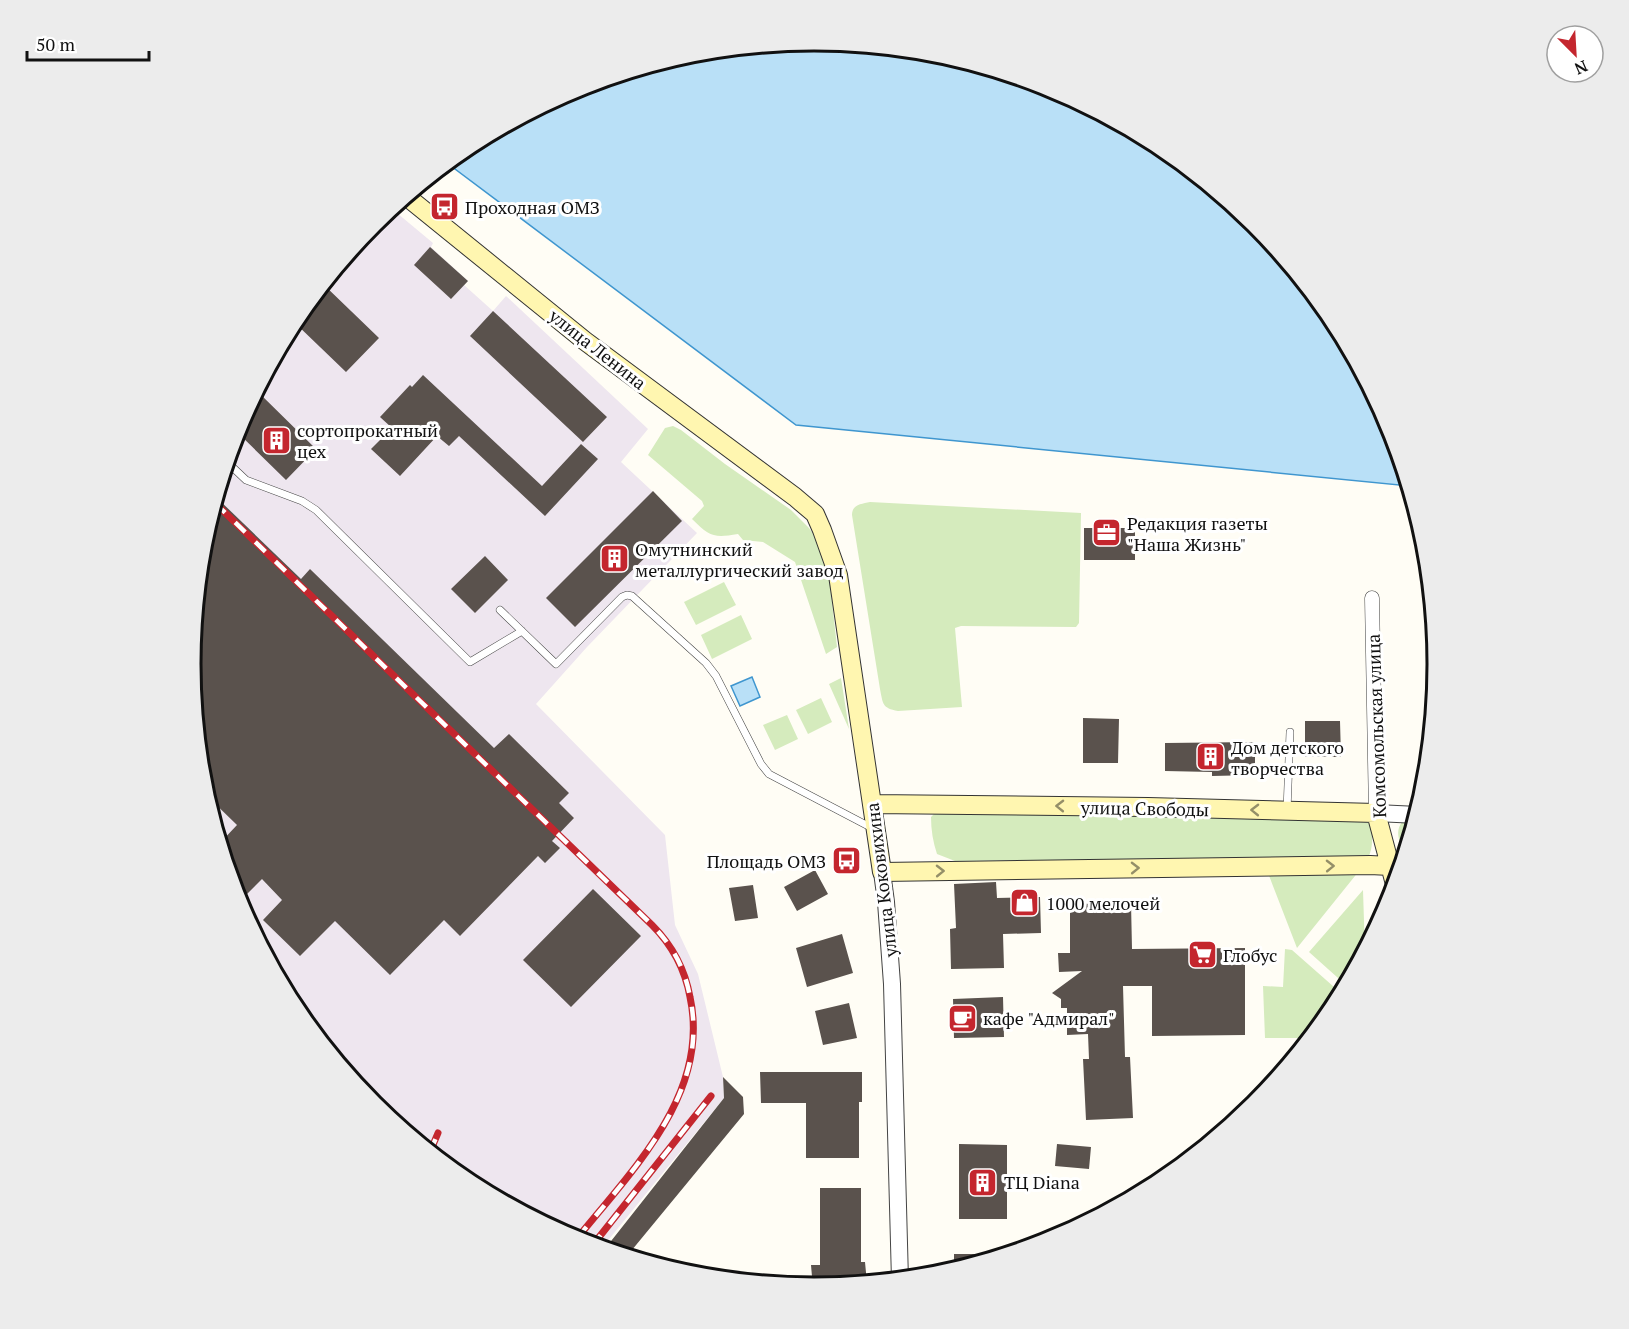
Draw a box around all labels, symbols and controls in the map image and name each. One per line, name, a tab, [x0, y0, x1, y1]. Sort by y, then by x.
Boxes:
scale bar	[27, 24, 148, 62]
north arrow	[1545, 24, 1605, 84]
text: 50 m	[36, 32, 76, 56]
text: N	[1571, 55, 1591, 80]
bus stop icon: Проходная ОМЗ	[428, 191, 460, 223]
place label: Проходная ОМЗ	[465, 195, 600, 219]
street label: улица Ленина	[544, 303, 651, 394]
place label: сортопрокатный цех	[297, 418, 438, 463]
building icon: сортопрокатный цех	[260, 424, 292, 456]
place label: Редакция газеты "Наша Жизнь"	[1127, 511, 1268, 556]
office icon: Редакция газеты "Наша Жизнь"	[1090, 517, 1122, 549]
place label: Омутнинский металлургический завод	[635, 537, 843, 582]
building icon: Омутнинский металлургический завод	[598, 543, 630, 575]
street label: Комсомольская улица	[1361, 633, 1391, 819]
place label: Дом детского творчества	[1231, 735, 1344, 780]
building icon: Дом детского творчества	[1194, 741, 1226, 773]
street label: улица Свободы	[1080, 795, 1209, 821]
one-way arrow	[1055, 800, 1064, 812]
street label: улица Коковихина	[860, 801, 903, 960]
one-way arrow	[1250, 804, 1259, 816]
bus stop icon: Площадь ОМЗ	[831, 845, 863, 877]
place label: Площадь ОМЗ	[707, 849, 826, 873]
one-way arrow	[1326, 859, 1335, 872]
one-way arrow	[1131, 862, 1140, 875]
one-way arrow	[936, 865, 945, 877]
shop icon: 1000 мелочей	[1009, 887, 1041, 919]
place label: 1000 мелочей	[1046, 891, 1160, 915]
supermarket icon: Глобус	[1186, 939, 1218, 971]
place label: Глобус	[1223, 943, 1278, 967]
cafe icon: кафе "Адмирал"	[946, 1002, 978, 1034]
place label: кафе "Адмирал"	[983, 1006, 1115, 1030]
building icon: ТЦ Diana	[967, 1166, 999, 1198]
place label: ТЦ Diana	[1004, 1170, 1080, 1194]

